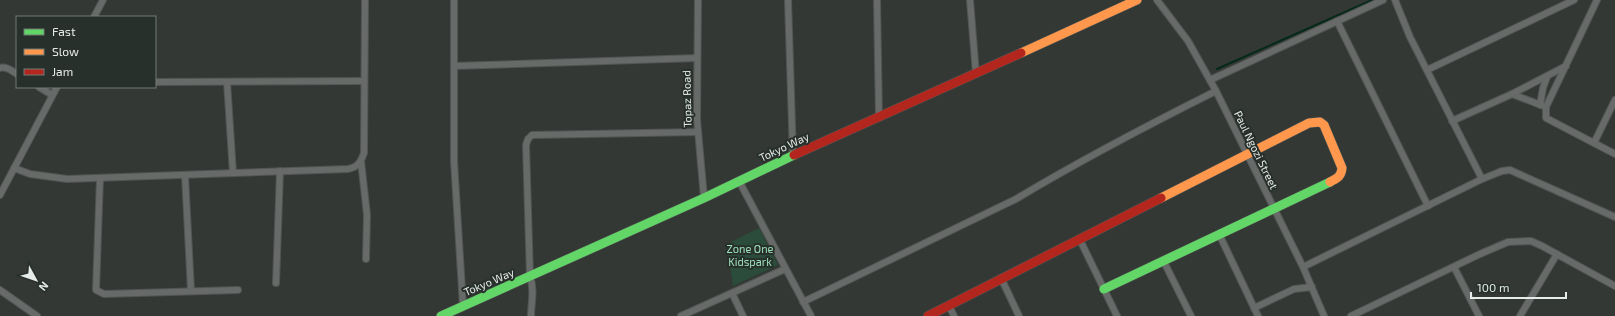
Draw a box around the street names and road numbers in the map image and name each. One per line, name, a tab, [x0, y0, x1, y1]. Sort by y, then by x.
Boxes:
street label: Topaz Road	[680, 70, 693, 128]
street label: Paul Ngozi Street	[1232, 108, 1281, 191]
street label: Tokyo Way	[757, 129, 811, 164]
street label: Tokyo Way	[462, 265, 516, 298]

